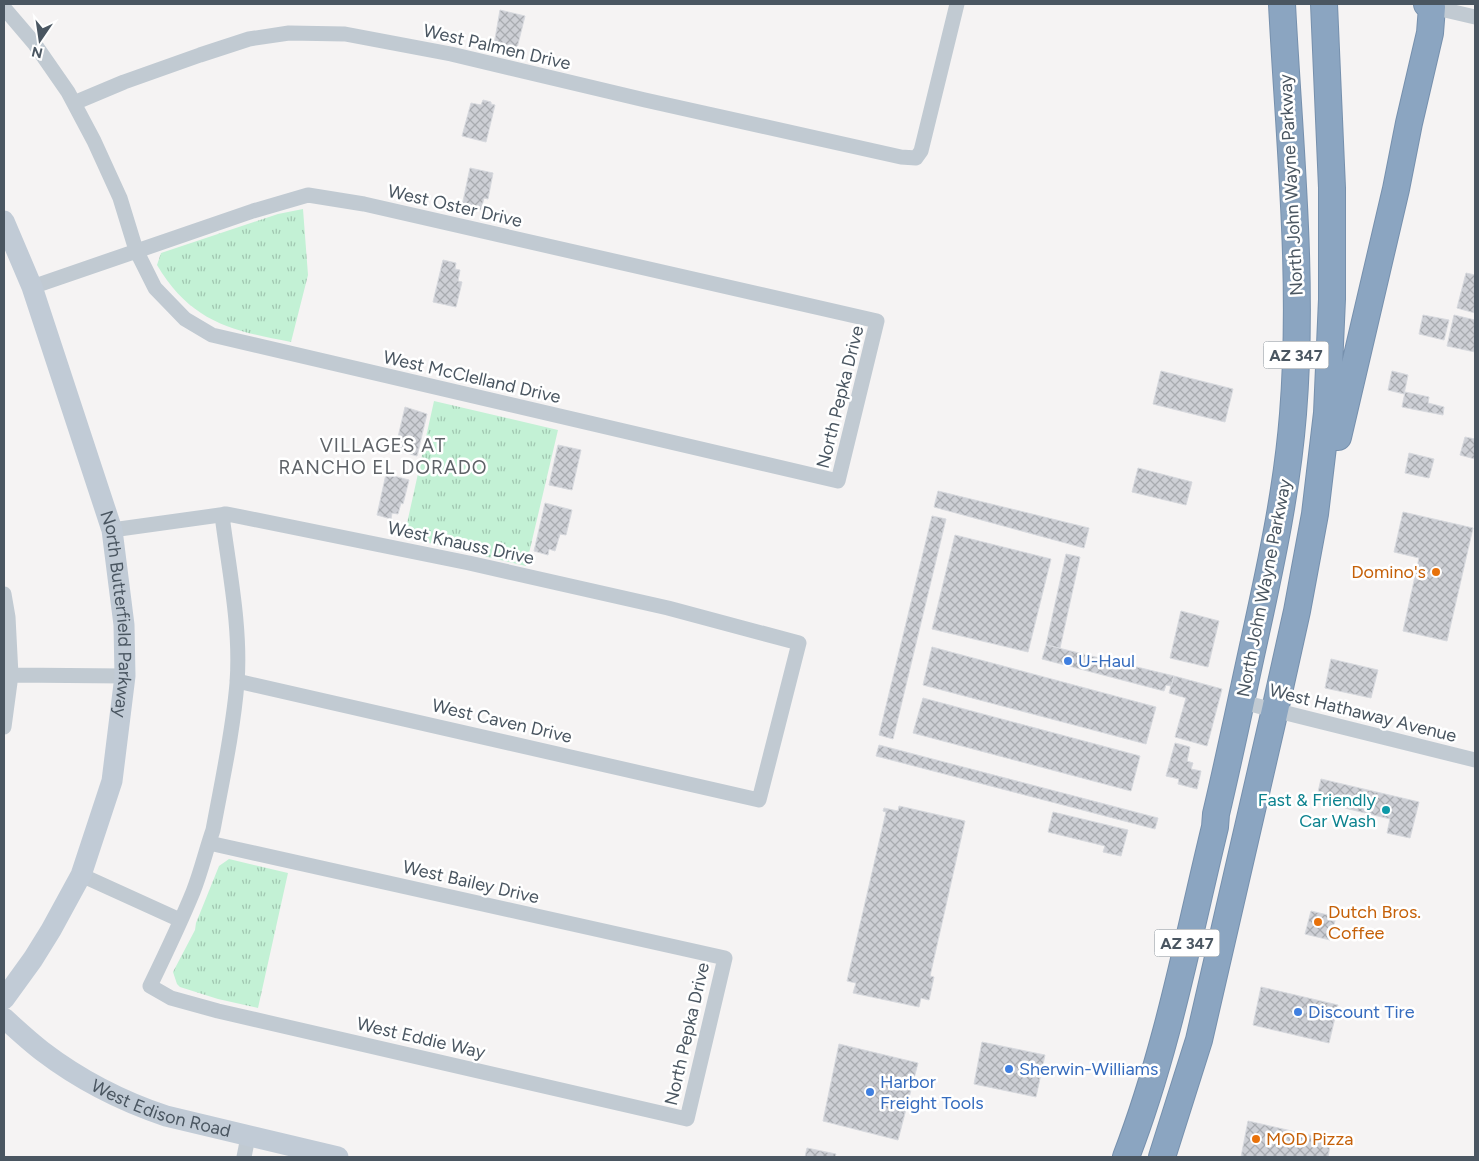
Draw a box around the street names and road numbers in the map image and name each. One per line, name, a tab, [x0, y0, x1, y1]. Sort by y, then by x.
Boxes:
street label: West Palmen Drive	[421, 19, 573, 75]
street label: North John Wayne Parkway	[1274, 73, 1308, 296]
street label: West Oster Drive	[386, 180, 524, 232]
street label: North Pepka Drive	[812, 323, 868, 471]
road number: AZ 347	[1264, 342, 1328, 368]
street label: West McClelland Drive	[381, 346, 563, 408]
street label: North John Wayne Parkway	[1232, 476, 1296, 699]
street label: North Butterfield Parkway	[95, 508, 136, 720]
street label: West Knauss Drive	[386, 517, 536, 569]
street label: West Hathaway Avenue	[1267, 679, 1459, 747]
street label: West Caven Drive	[430, 694, 574, 748]
street label: West Bailey Drive	[401, 856, 542, 908]
road number: AZ 347	[1154, 930, 1220, 956]
street label: North Pepka Drive	[660, 960, 714, 1108]
street label: West Eddie Way	[355, 1013, 488, 1064]
street label: West Edison Road	[87, 1074, 233, 1142]

